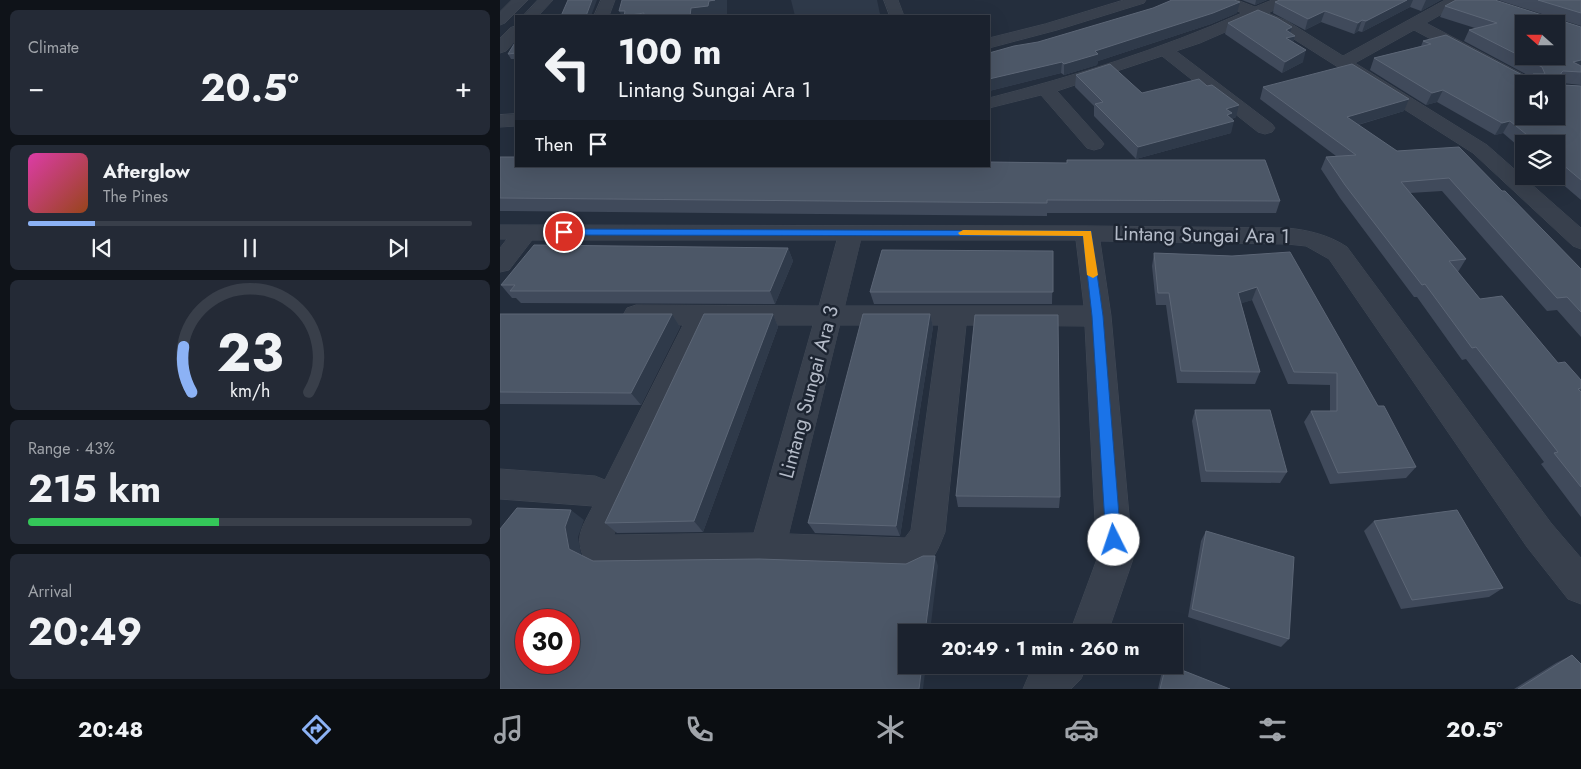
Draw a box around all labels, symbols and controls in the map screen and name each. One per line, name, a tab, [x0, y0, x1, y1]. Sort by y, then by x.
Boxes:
north arrow	[1515, 15, 1565, 65]
map controls	[1515, 15, 1565, 185]
text: 100 m	[618, 27, 721, 77]
icon: left	[535, 35, 600, 100]
text: Climate	[28, 36, 79, 59]
text: 20.5°	[201, 60, 299, 115]
text: −	[28, 67, 45, 108]
text: +	[455, 67, 472, 108]
text: Lintang Sungai Ara 1	[618, 73, 811, 105]
button: sound	[1515, 75, 1565, 125]
icon: arrive	[584, 130, 612, 158]
text: Then	[535, 131, 574, 158]
button: layers	[1515, 135, 1565, 185]
text: Afterglow	[103, 158, 190, 185]
text: The Pines	[103, 185, 168, 208]
pin	[543, 211, 585, 253]
icon: arrive	[550, 218, 578, 246]
street label: Lintang Sungai Ara 1	[1114, 219, 1290, 251]
icon: previous	[88, 234, 116, 262]
icon: pause	[236, 234, 264, 262]
icon: next	[384, 234, 412, 262]
street label: Lintang Sungai Ara 3	[772, 302, 846, 482]
text: 23	[217, 315, 283, 391]
text: km/h	[230, 378, 270, 404]
text: Range · 43%	[28, 437, 115, 460]
text: 215 km	[28, 461, 161, 516]
position arrow	[1087, 513, 1139, 565]
text: Arrival	[28, 580, 72, 603]
text: 20:49	[28, 604, 142, 659]
speed limit sign: 30	[515, 609, 580, 674]
text: 20:49 · 1 min · 260 m	[941, 635, 1140, 662]
icon: directions	[299, 712, 334, 747]
icon: music	[491, 712, 526, 747]
icon: phone	[682, 712, 717, 747]
icon: climate	[873, 712, 908, 747]
icon: car	[1064, 712, 1099, 747]
icon: filters	[1255, 712, 1290, 747]
text: 20:48	[78, 713, 143, 745]
text: 20.5°	[1446, 713, 1503, 745]

